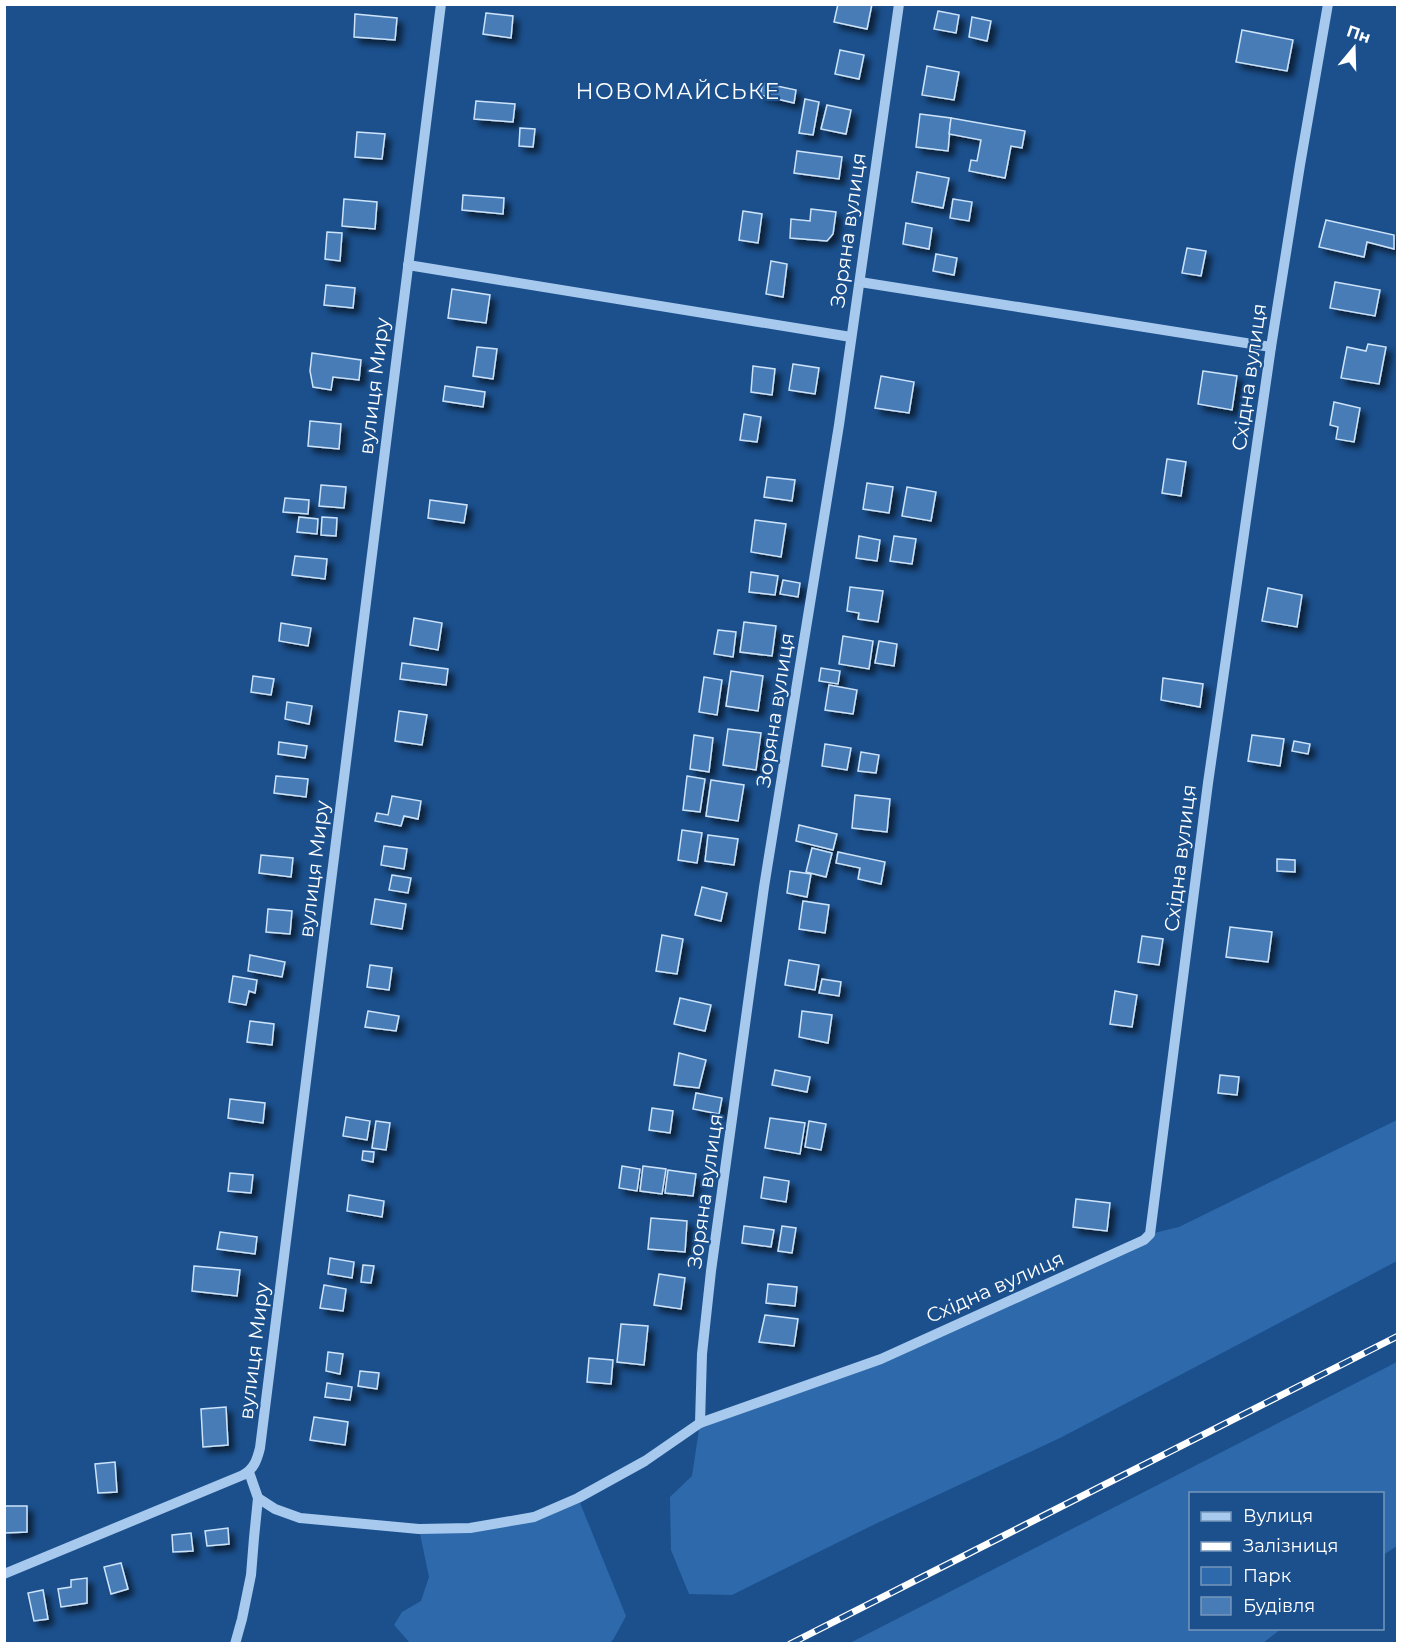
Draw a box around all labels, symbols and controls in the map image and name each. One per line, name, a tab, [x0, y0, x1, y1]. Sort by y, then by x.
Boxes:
north arrow	[1324, 18, 1384, 78]
text: Пн	[1344, 21, 1373, 47]
district label: НОВОМАЙСЬКЕ	[575, 78, 781, 105]
street label: Зоряна вулиця	[825, 151, 871, 309]
street label: Східна вулиця	[1227, 302, 1271, 452]
street label: вулиця Миру	[354, 316, 394, 456]
street label: Зоряна вулиця	[751, 631, 799, 789]
street label: Східна вулиця	[1159, 783, 1201, 933]
street label: вулиця Миру	[294, 799, 334, 939]
street label: Зоряна вулиця	[682, 1112, 728, 1270]
street label: Східна вулиця	[922, 1246, 1068, 1328]
street label: вулиця Миру	[234, 1281, 274, 1421]
legend	[1189, 1492, 1384, 1630]
text: Вулиця	[1243, 1505, 1313, 1527]
text: Залізниця	[1243, 1535, 1338, 1557]
text: Парк	[1243, 1565, 1292, 1587]
text: Будівля	[1243, 1595, 1315, 1617]

